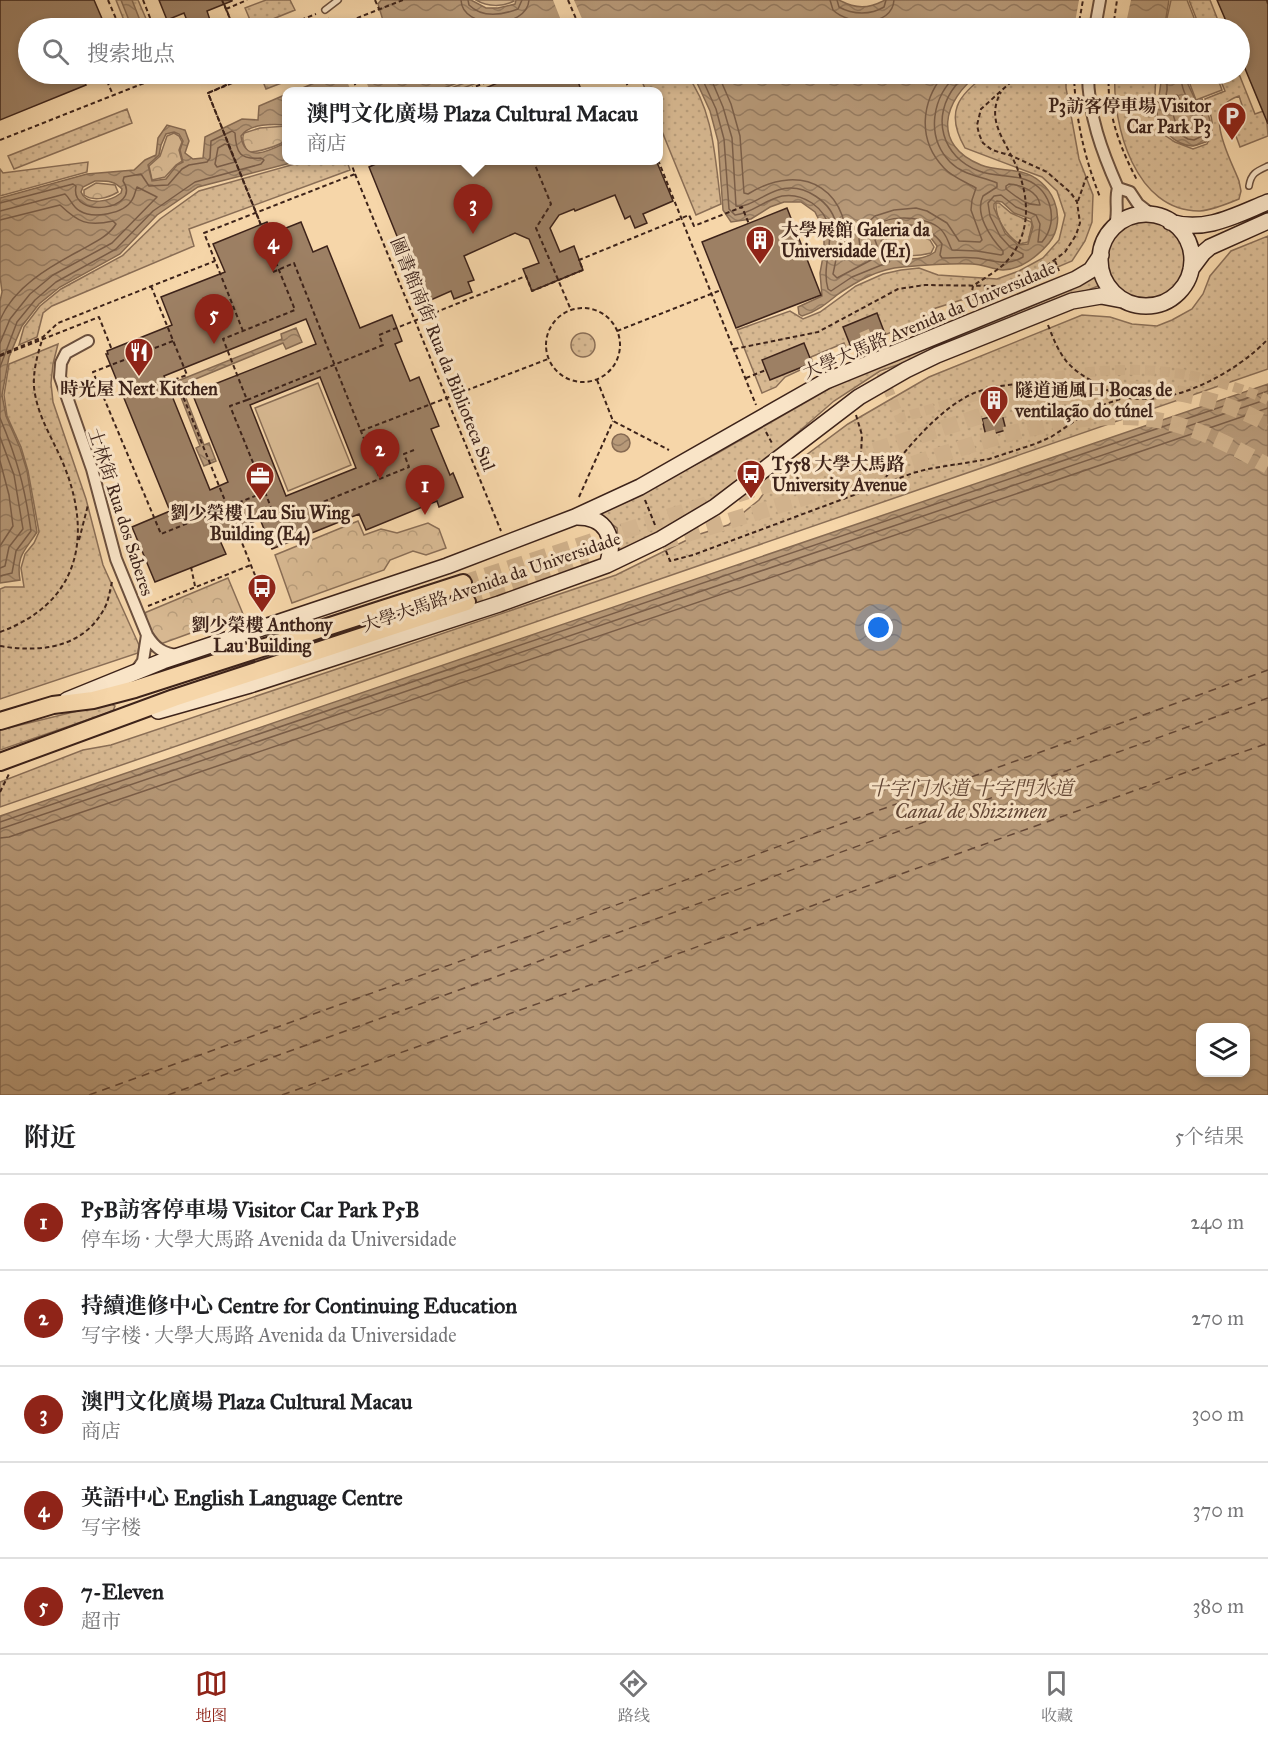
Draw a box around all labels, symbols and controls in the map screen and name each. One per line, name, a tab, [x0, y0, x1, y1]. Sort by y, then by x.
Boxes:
search box	[18, 18, 1250, 84]
icon: search	[39, 35, 72, 68]
text: 搜索地点	[87, 40, 175, 67]
popup	[282, 87, 663, 165]
place label: P3訪客停車場 Visitor Car Park P3	[1048, 95, 1212, 139]
text: 澳門文化廣場 Plaza Cultural Macau	[307, 100, 638, 127]
parking icon: P3訪客停車場 Visitor Car Park P3	[1216, 100, 1248, 142]
text: 商店	[307, 131, 347, 155]
pin: 3	[454, 184, 492, 234]
place label: 大學展館 Galeria da Universidade (E1)	[781, 219, 930, 263]
pin: 4	[254, 222, 292, 272]
building icon: 大學展館 Galeria da Universidade (E1)	[744, 224, 776, 266]
street label: 圖書館南街 Rua da Biblioteca Sul	[386, 234, 500, 474]
street label: 大學大馬路 Avenida da Universidade	[799, 257, 1059, 383]
pin: 5	[194, 294, 234, 344]
restaurant icon: 時光屋 Next Kitchen	[123, 336, 155, 378]
place label: 時光屋 Next Kitchen	[60, 378, 218, 400]
place label: 隧道通風口 Bocas de ventilação do túnel	[1014, 379, 1173, 423]
building icon: 隧道通風口 Bocas de ventilação do túnel	[978, 384, 1010, 426]
street label: 士林街 Rua dos Saberes	[83, 425, 159, 599]
pin: 2	[360, 430, 400, 479]
place label: T558 大學大馬路 University Avenue	[771, 453, 908, 497]
bus stop icon: T558 大學大馬路 University Avenue	[735, 458, 767, 500]
office icon: 劉少榮樓 Lau Siu Wing Building (E4)	[244, 460, 276, 502]
pin: 1	[406, 466, 444, 515]
place label: 劉少榮樓 Lau Siu Wing Building (E4)	[170, 502, 350, 546]
street label: 大學大馬路 Avenida da Universidade	[359, 527, 623, 637]
bus stop icon: 劉少榮樓 Anthony Lau Building	[246, 572, 278, 614]
your location	[864, 613, 893, 642]
place label: 劉少榮樓 Anthony Lau Building	[191, 614, 334, 658]
water label: 十字门水道 十字門水道 Canal de Shizimen	[869, 776, 1076, 823]
map controls	[1196, 1023, 1250, 1077]
button: layers	[1196, 1023, 1250, 1077]
text: 附近	[24, 1121, 76, 1153]
text: 5个结果	[1175, 1124, 1244, 1148]
text: P5B訪客停車場 Visitor Car Park P5B	[81, 1196, 420, 1223]
text: 1	[40, 1210, 47, 1234]
text: 240 m	[1190, 1210, 1244, 1234]
text: 停车场 · 大學大馬路 Avenida da Universidade	[81, 1227, 457, 1251]
text: 持續進修中心 Centre for Continuing Education	[81, 1292, 517, 1319]
text: 2	[39, 1306, 48, 1330]
text: 270 m	[1191, 1306, 1244, 1330]
text: 写字楼 · 大學大馬路 Avenida da Universidade	[81, 1323, 457, 1347]
text: 澳門文化廣場 Plaza Cultural Macau	[81, 1388, 412, 1415]
text: 3	[40, 1402, 48, 1426]
text: 300 m	[1192, 1402, 1244, 1426]
text: 商店	[81, 1419, 121, 1443]
text: 英語中心 English Language Centre	[81, 1484, 403, 1511]
text: 4	[38, 1498, 49, 1522]
text: 370 m	[1193, 1498, 1244, 1522]
text: 写字楼	[81, 1515, 141, 1539]
text: 7-Eleven	[81, 1578, 164, 1605]
text: 5	[39, 1594, 48, 1618]
text: 380 m	[1193, 1594, 1244, 1618]
text: 超市	[81, 1609, 121, 1633]
tab: 地图	[195, 1667, 228, 1726]
tab: 路线	[617, 1667, 650, 1726]
tab: 收藏	[1040, 1667, 1073, 1726]

